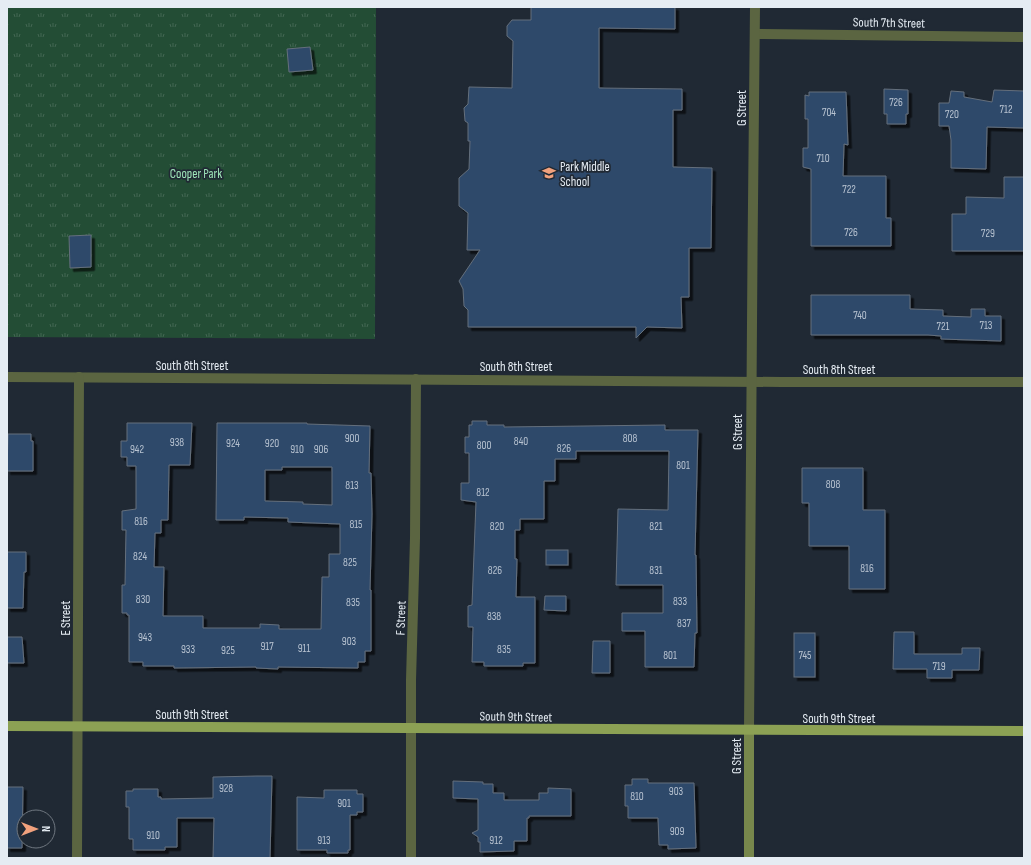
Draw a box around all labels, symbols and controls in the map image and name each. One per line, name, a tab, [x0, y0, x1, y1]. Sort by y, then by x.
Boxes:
street label: South 7th Street	[853, 14, 925, 32]
street label: G Street	[734, 90, 750, 126]
house number: 726	[889, 96, 903, 109]
house number: 712	[1000, 103, 1013, 116]
house number: 704	[822, 106, 836, 119]
house number: 720	[945, 108, 959, 121]
house number: 710	[816, 152, 830, 165]
place label: Park Middle School	[560, 159, 610, 190]
school or university icon: Park Middle School	[541, 165, 557, 181]
park label: Cooper Park	[170, 166, 222, 182]
house number: 722	[842, 183, 856, 196]
house number: 726	[844, 226, 858, 239]
house number: 729	[981, 227, 995, 240]
house number: 740	[853, 309, 867, 322]
house number: 713	[980, 319, 993, 332]
house number: 721	[937, 320, 950, 333]
street label: South 8th Street	[156, 358, 228, 374]
street label: South 8th Street	[480, 359, 552, 375]
street label: South 8th Street	[803, 362, 875, 378]
street label: G Street	[730, 414, 746, 450]
house number: 900	[345, 432, 359, 445]
house number: 808	[623, 432, 637, 445]
house number: 840	[514, 435, 528, 448]
house number: 938	[170, 436, 184, 449]
house number: 924	[226, 437, 240, 450]
house number: 920	[265, 437, 279, 450]
house number: 800	[477, 439, 491, 452]
house number: 826	[557, 442, 571, 455]
house number: 942	[130, 443, 144, 456]
house number: 910	[290, 443, 304, 456]
house number: 906	[314, 443, 328, 456]
house number: 801	[676, 459, 690, 472]
house number: 808	[826, 478, 840, 491]
house number: 813	[345, 479, 359, 492]
house number: 812	[476, 486, 490, 499]
house number: 816	[134, 515, 148, 528]
house number: 815	[349, 518, 363, 531]
house number: 820	[490, 520, 504, 533]
house number: 821	[649, 520, 663, 533]
house number: 824	[133, 550, 147, 563]
house number: 825	[343, 556, 357, 569]
house number: 816	[860, 562, 874, 575]
house number: 826	[488, 564, 502, 577]
house number: 831	[649, 564, 663, 577]
house number: 830	[136, 593, 150, 606]
house number: 833	[673, 595, 687, 608]
house number: 835	[346, 596, 360, 609]
street label: F Street	[392, 600, 410, 636]
street label: E Street	[58, 601, 74, 635]
house number: 838	[487, 610, 501, 623]
house number: 837	[677, 617, 692, 630]
house number: 943	[138, 631, 152, 644]
house number: 903	[342, 635, 357, 648]
house number: 917	[260, 640, 274, 653]
house number: 911	[298, 642, 310, 655]
house number: 933	[181, 643, 195, 656]
house number: 835	[497, 643, 511, 656]
house number: 925	[221, 644, 235, 657]
house number: 801	[663, 649, 677, 662]
house number: 745	[799, 649, 811, 662]
house number: 719	[932, 660, 946, 673]
street label: South 9th Street	[156, 707, 228, 723]
street label: South 9th Street	[479, 708, 553, 726]
street label: South 9th Street	[803, 711, 875, 727]
street label: G Street	[729, 738, 745, 774]
house number: 928	[219, 782, 233, 795]
house number: 903	[669, 785, 684, 798]
house number: 810	[630, 790, 644, 803]
house number: 901	[337, 797, 351, 810]
north arrow	[16, 809, 56, 849]
house number: 909	[670, 825, 684, 838]
text: N	[39, 826, 52, 832]
house number: 910	[146, 829, 160, 842]
house number: 913	[317, 834, 331, 847]
house number: 912	[489, 834, 503, 847]

